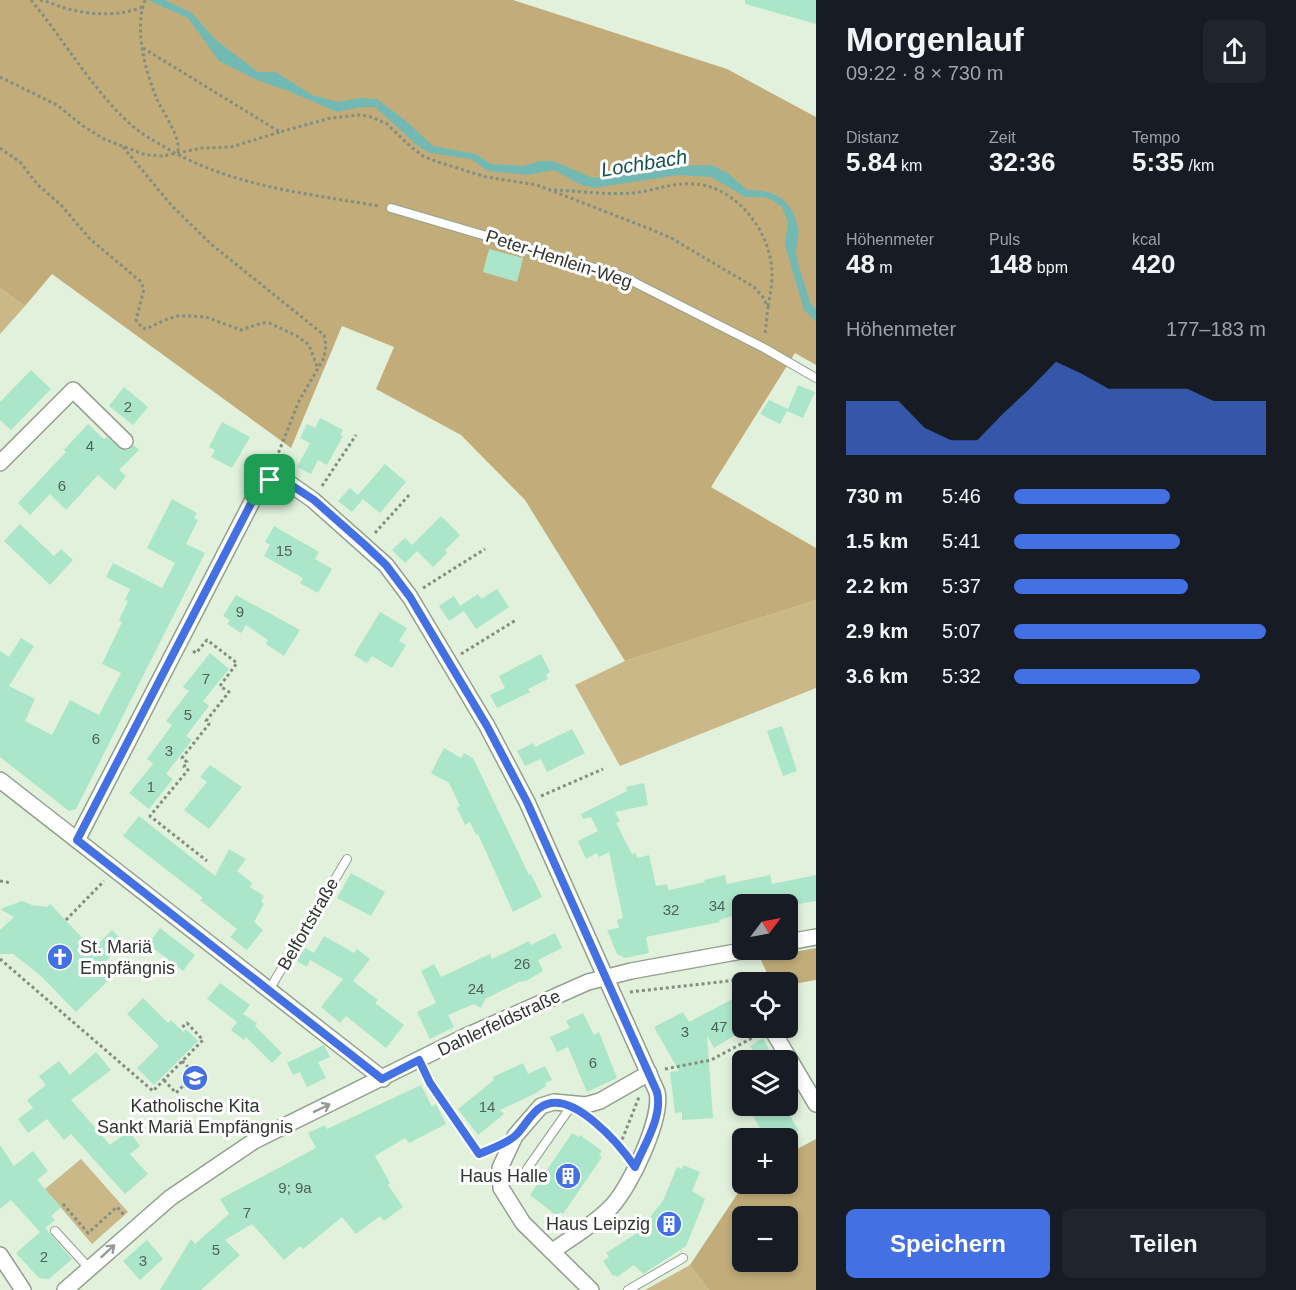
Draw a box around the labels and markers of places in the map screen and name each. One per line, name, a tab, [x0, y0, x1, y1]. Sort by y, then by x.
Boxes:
pin	[244, 454, 295, 505]
place label: St. Mariä Empfängnis	[80, 937, 175, 978]
church icon: St. Mariä Empfängnis	[45, 942, 75, 972]
school or university icon: Katholische Kita Sankt Mariä Empfängnis	[180, 1063, 210, 1093]
place label: Katholische Kita Sankt Mariä Empfängnis	[97, 1096, 293, 1137]
building icon: Haus Halle	[553, 1161, 583, 1191]
place label: Haus Halle	[460, 1166, 548, 1186]
building icon: Haus Leipzig	[654, 1209, 684, 1239]
place label: Haus Leipzig	[546, 1214, 650, 1234]

